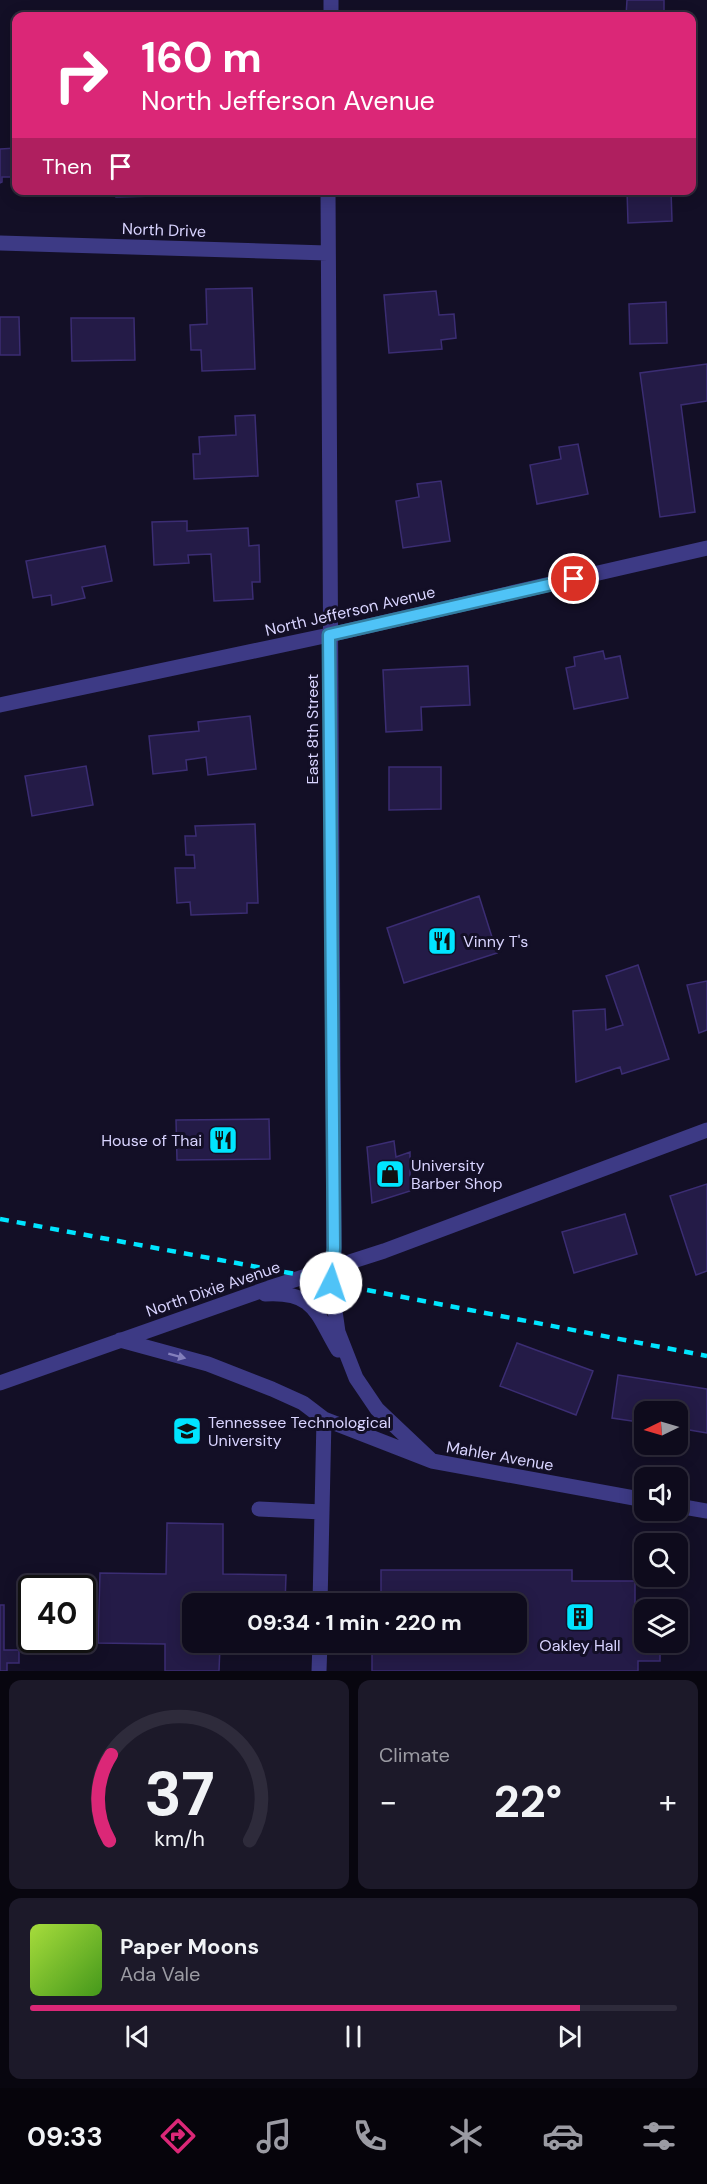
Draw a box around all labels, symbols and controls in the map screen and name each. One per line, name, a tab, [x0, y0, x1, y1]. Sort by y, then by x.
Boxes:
text: 160 m	[141, 30, 262, 85]
icon: right	[42, 36, 120, 114]
text: North Jefferson Avenue	[141, 83, 435, 118]
icon: arrive	[104, 150, 137, 183]
text: Then	[42, 152, 92, 181]
street label: North Drive	[122, 218, 206, 242]
pin	[548, 553, 599, 604]
icon: arrive	[557, 562, 590, 595]
street label: North Jefferson Avenue	[263, 581, 437, 641]
street label: East 8th Street	[302, 674, 323, 784]
restaurant icon: Vinny T's	[426, 925, 458, 957]
place label: Vinny T's	[463, 931, 528, 952]
restaurant icon: House of Thai	[207, 1124, 239, 1156]
place label: House of Thai	[101, 1130, 202, 1151]
place label: University Barber Shop	[411, 1155, 503, 1194]
shop icon: University Barber Shop	[374, 1158, 406, 1190]
position arrow	[299, 1251, 363, 1315]
street label: North Dixie Avenue	[143, 1256, 283, 1322]
one-way arrow	[168, 1351, 186, 1361]
north arrow	[634, 1401, 688, 1455]
map controls	[634, 1401, 688, 1653]
place label: Tennessee Technological University	[208, 1412, 391, 1451]
school or university icon: Tennessee Technological University	[171, 1415, 203, 1447]
street label: Mahler Avenue	[445, 1436, 555, 1476]
button: sound	[634, 1467, 688, 1521]
button: search	[634, 1533, 688, 1587]
speed limit sign: 40	[18, 1575, 96, 1653]
button: layers	[634, 1599, 688, 1653]
building icon: Oakley Hall	[564, 1601, 596, 1633]
text: 09:34 · 1 min · 220 m	[247, 1608, 462, 1637]
place label: Oakley Hall	[539, 1635, 621, 1656]
text: Climate	[379, 1742, 450, 1768]
text: 37	[144, 1753, 214, 1834]
text: 22°	[494, 1772, 562, 1831]
text: −	[379, 1780, 397, 1823]
text: +	[659, 1780, 677, 1823]
text: km/h	[154, 1826, 204, 1854]
text: Paper Moons	[120, 1932, 259, 1961]
text: Ada Vale	[120, 1961, 200, 1987]
icon: previous	[121, 2020, 154, 2053]
icon: pause	[337, 2020, 370, 2053]
icon: next	[553, 2020, 586, 2053]
icon: directions	[157, 2115, 199, 2157]
icon: music	[253, 2115, 295, 2157]
icon: phone	[349, 2115, 391, 2157]
icon: climate	[445, 2115, 487, 2157]
icon: car	[542, 2115, 584, 2157]
icon: filters	[638, 2115, 680, 2157]
text: 09:33	[27, 2119, 103, 2154]

